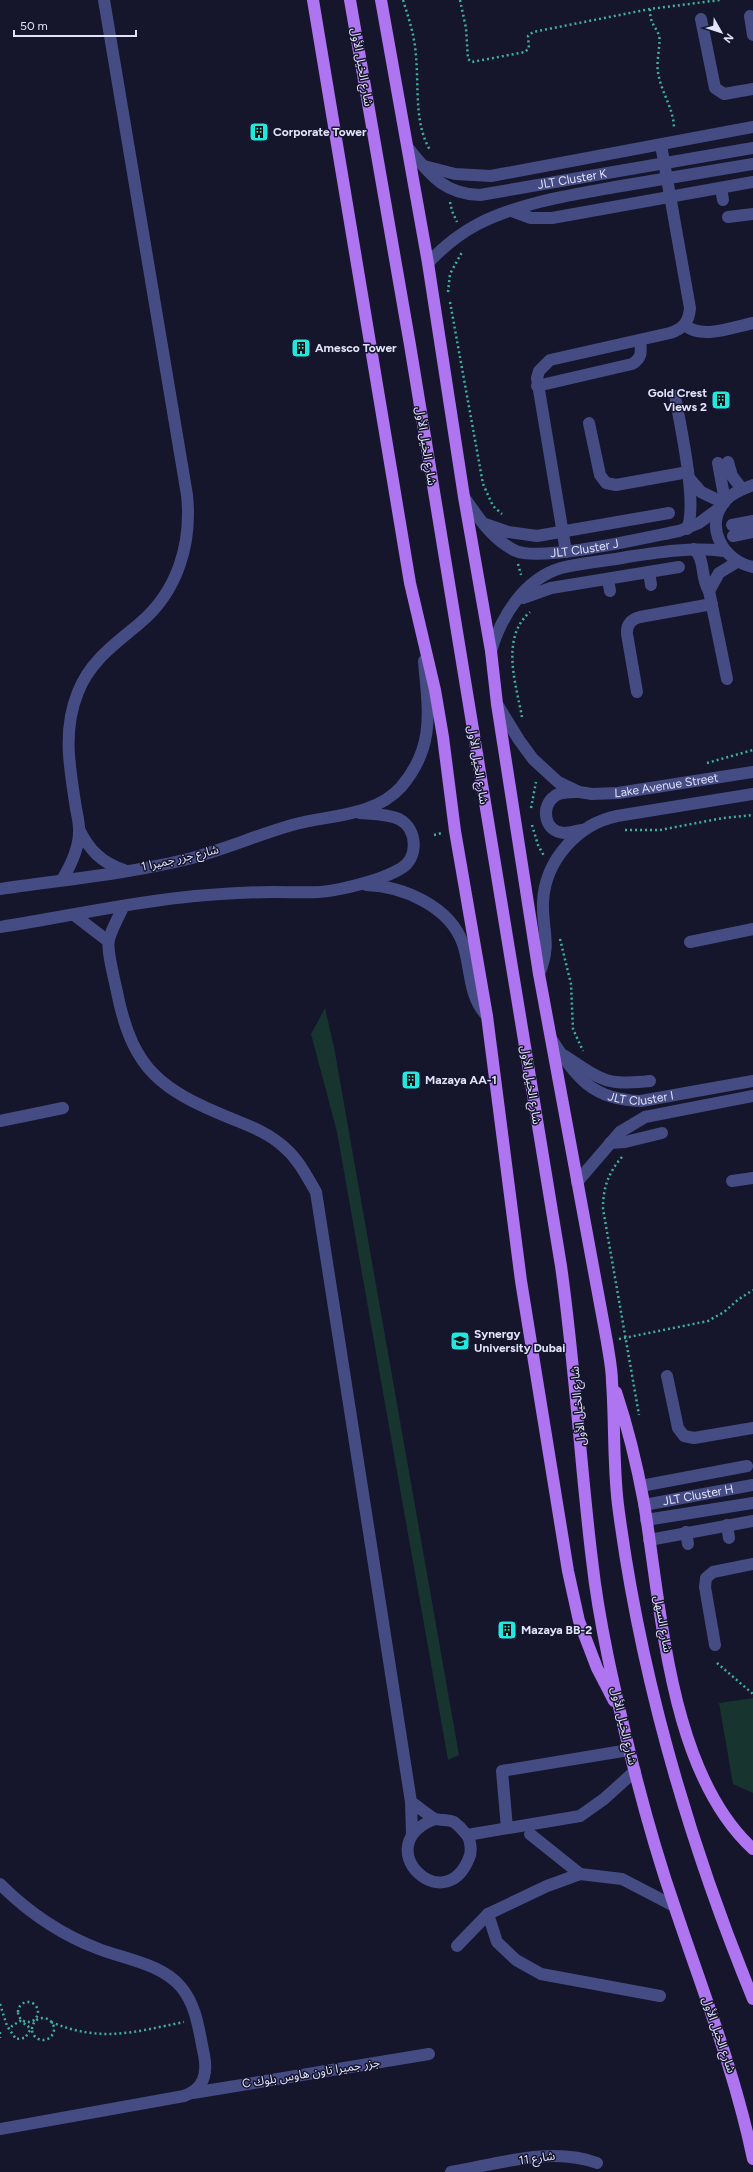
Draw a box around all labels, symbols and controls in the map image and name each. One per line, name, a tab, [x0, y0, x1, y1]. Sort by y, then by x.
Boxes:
scale bar	[14, 12, 136, 38]
north arrow	[701, 12, 741, 52]
text: 50 m	[20, 19, 48, 33]
street label: شارع الخيل الأول	[346, 27, 376, 108]
text: N	[721, 31, 736, 45]
building icon: Corporate Tower	[248, 121, 270, 143]
place label: Corporate Tower	[273, 125, 367, 139]
street label: JLT Cluster K	[536, 166, 608, 192]
building icon: Amesco Tower	[290, 337, 312, 359]
place label: Amesco Tower	[315, 341, 397, 355]
place label: Gold Crest Views 2	[648, 386, 707, 414]
building icon: Gold Crest Views 2	[710, 389, 732, 411]
street label: شارع الخيل الأول	[411, 406, 439, 487]
street label: JLT Cluster J	[550, 536, 620, 560]
street label: شارع الخيل الأول	[463, 725, 491, 806]
street label: Lake Avenue Street	[614, 770, 720, 800]
street label: شارع جزر جميرا 1	[140, 842, 221, 876]
street label: شارع الخيل الأول	[516, 1045, 544, 1126]
building icon: Mazaya AA-1	[400, 1069, 422, 1091]
place label: Mazaya AA-1	[425, 1073, 497, 1087]
street label: JLT Cluster I	[606, 1088, 675, 1108]
place label: Synergy University Dubai	[474, 1327, 565, 1355]
school or university icon: Synergy University Dubai	[449, 1330, 471, 1352]
street label: شارع الخيل الأول	[568, 1366, 590, 1446]
street label: JLT Cluster H	[662, 1482, 735, 1508]
street label: شارع السهل	[649, 1595, 675, 1654]
building icon: Mazaya BB-2	[496, 1619, 518, 1641]
place label: Mazaya BB-2	[521, 1623, 592, 1637]
street label: شارع الخيل الأول	[606, 1686, 640, 1767]
street label: شارع الخيل الأول	[698, 1995, 739, 2076]
street label: C جزر جميرا تاون هاوس بلوك	[241, 2055, 381, 2091]
street label: شارع 11	[518, 2149, 556, 2169]

